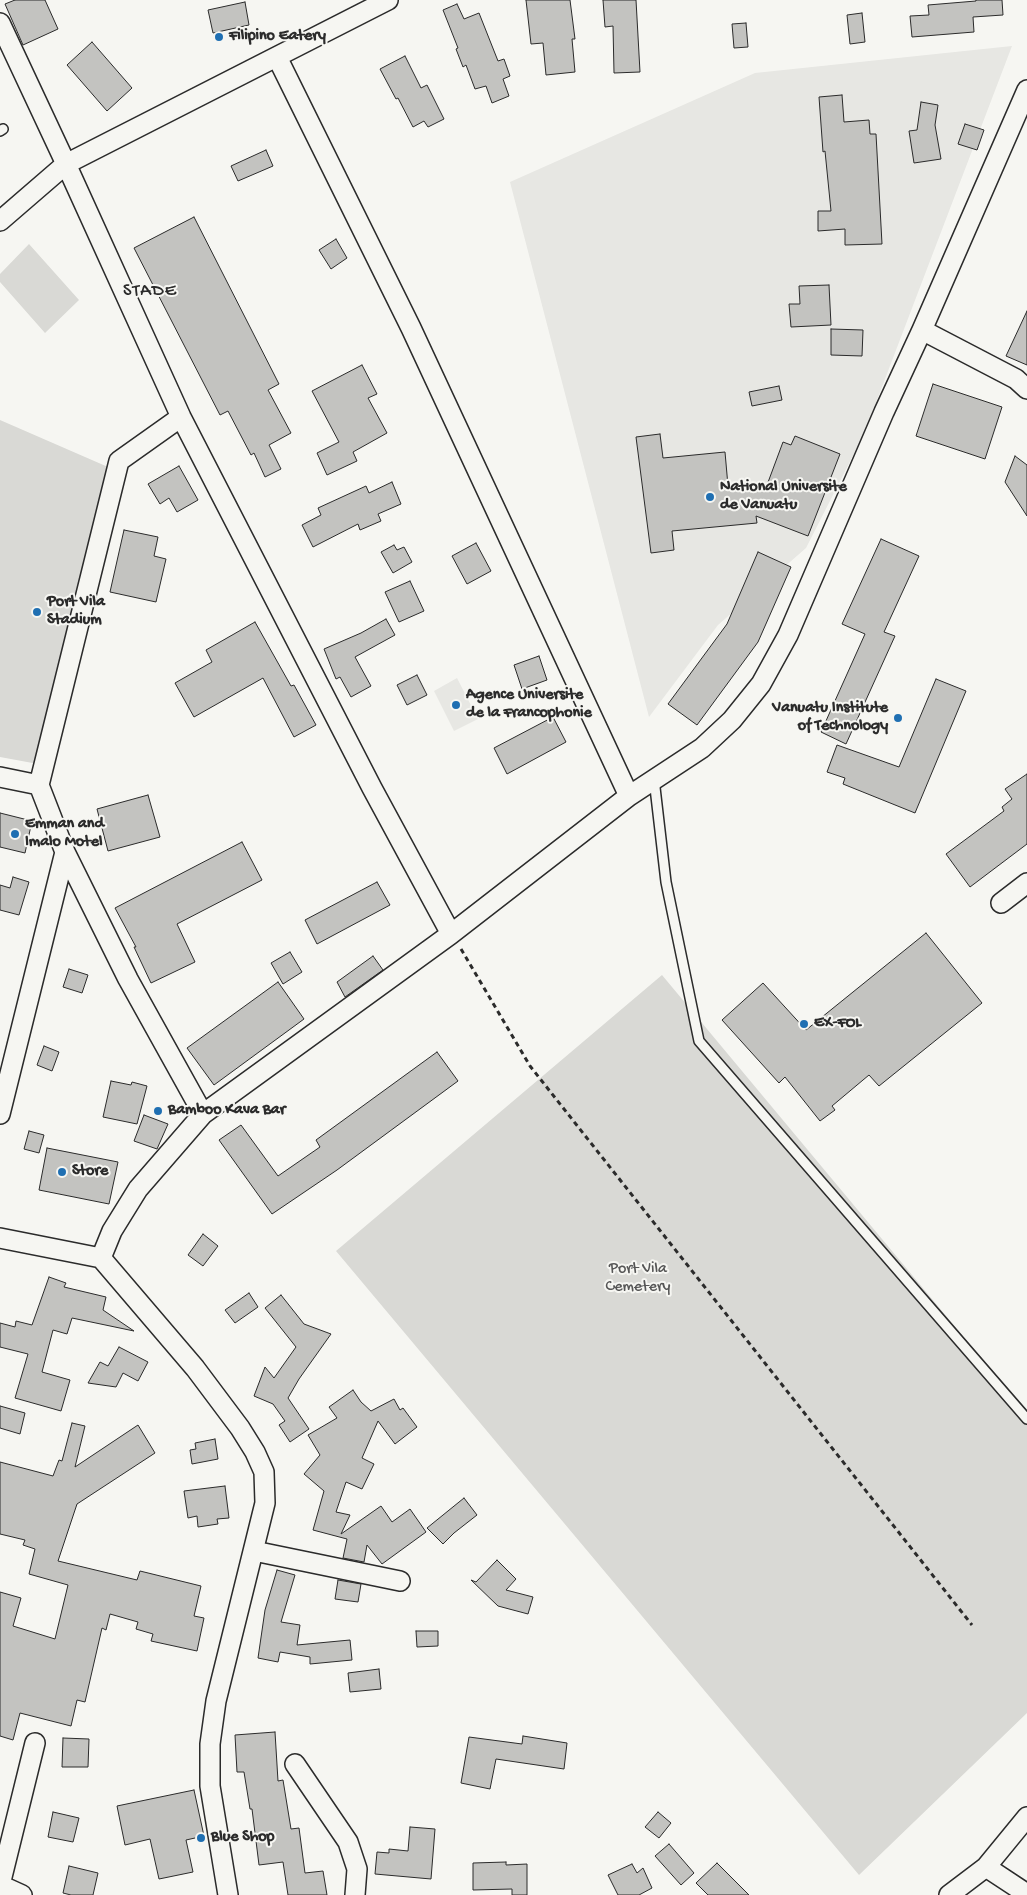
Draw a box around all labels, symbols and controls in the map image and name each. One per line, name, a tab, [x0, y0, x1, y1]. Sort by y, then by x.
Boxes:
place label: Filipino Eatery	[229, 27, 326, 47]
marker: Filipino Eatery	[213, 31, 225, 43]
district label: STADE	[122, 281, 178, 303]
place label: National Universite de Vanuatu	[720, 478, 847, 516]
marker: National Universite de Vanuatu	[704, 491, 716, 503]
place label: Port Vila Stadium	[47, 593, 105, 631]
marker: Port Vila Stadium	[31, 606, 43, 618]
place label: Agence Universite de la Francophonie	[466, 686, 592, 724]
marker: Agence Universite de la Francophonie	[450, 699, 462, 711]
place label: Vanuatu Institute of Technology	[772, 699, 888, 737]
marker: Vanuatu Institute of Technology	[892, 712, 904, 724]
place label: Emman and Imalo Motel	[25, 815, 104, 853]
marker: Emman and Imalo Motel	[9, 828, 21, 840]
place label: EX-FOL	[814, 1014, 861, 1034]
marker: EX-FOL	[798, 1018, 810, 1030]
place label: Bamboo Kava Bar	[168, 1101, 285, 1121]
marker: Bamboo Kava Bar	[152, 1105, 164, 1117]
place label: Store	[72, 1162, 108, 1182]
marker: Store	[56, 1166, 68, 1178]
park label: Port Vila Cemetery	[606, 1260, 670, 1298]
place label: Blue Shop	[211, 1828, 274, 1848]
marker: Blue Shop	[195, 1832, 207, 1844]

